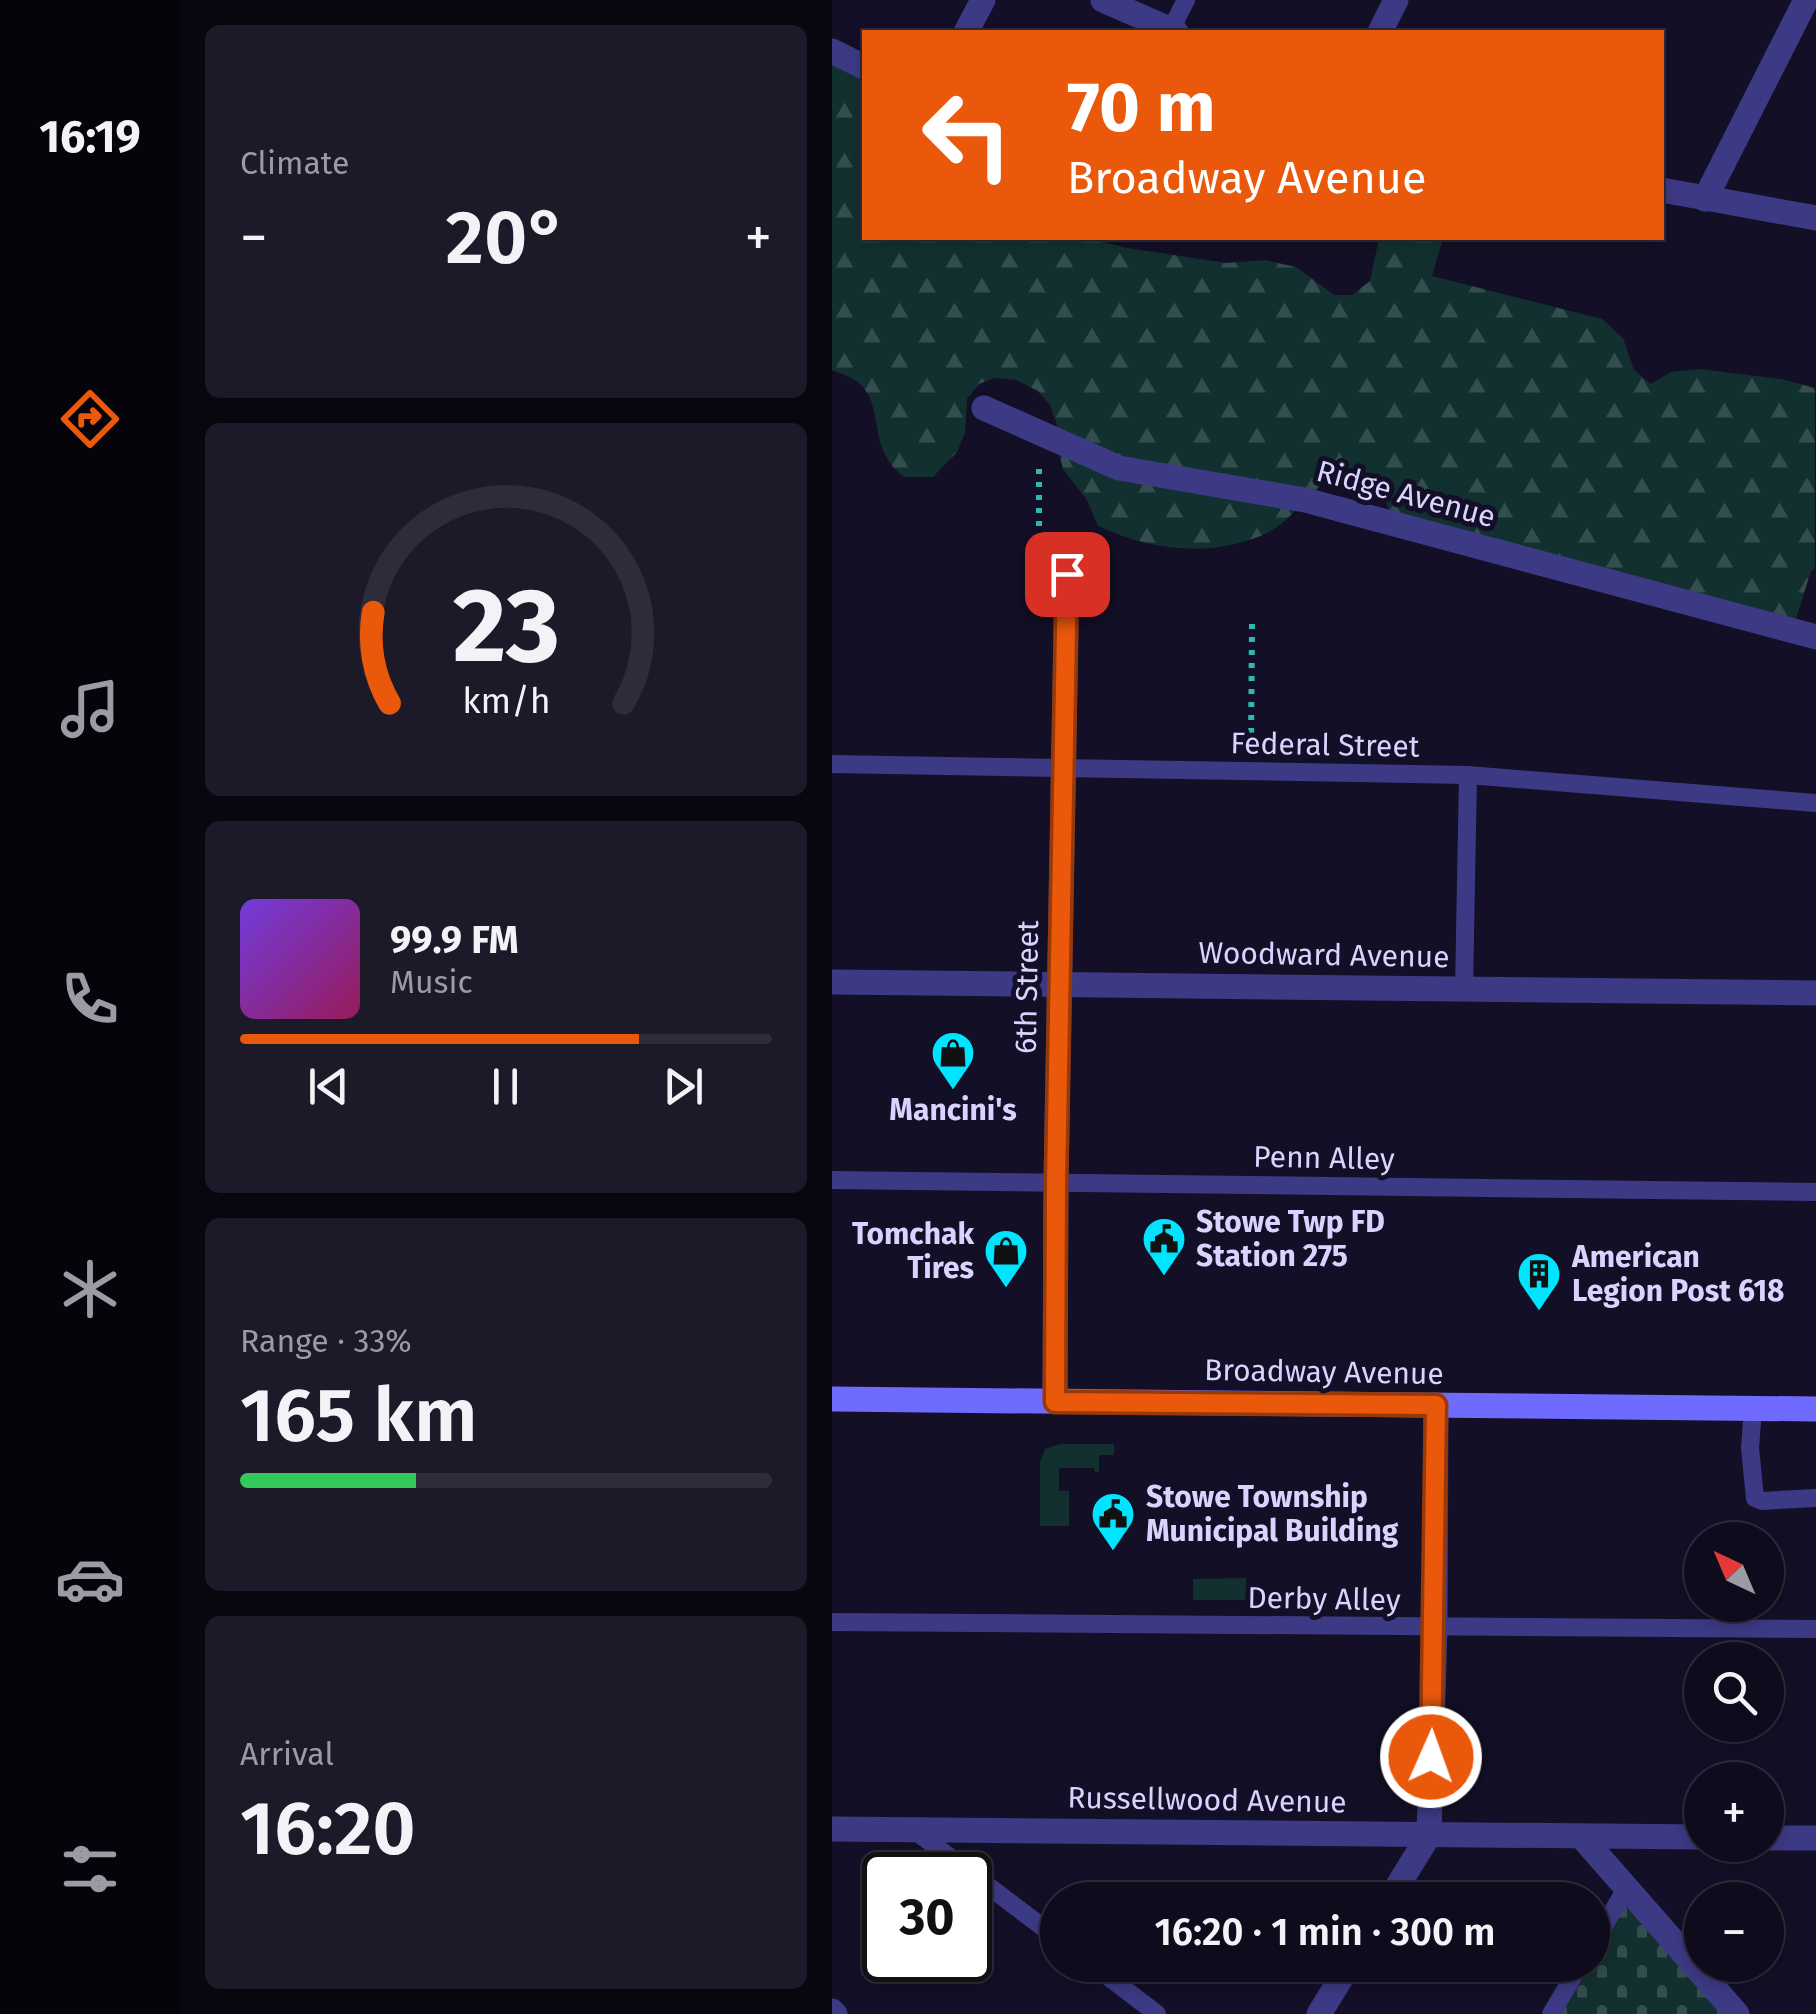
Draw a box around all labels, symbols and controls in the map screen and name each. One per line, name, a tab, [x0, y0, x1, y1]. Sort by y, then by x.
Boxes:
text: 70 m	[1067, 66, 1216, 150]
icon: left	[902, 70, 1032, 200]
text: 16:19	[39, 110, 141, 164]
text: Climate	[240, 144, 349, 182]
text: Broadway Avenue	[1067, 151, 1427, 205]
text: 20°	[446, 193, 566, 283]
text: −	[240, 205, 268, 271]
text: +	[745, 205, 772, 271]
icon: directions	[55, 384, 125, 454]
street label: Ridge Avenue	[1313, 453, 1499, 535]
pin	[1025, 532, 1110, 617]
icon: arrive	[1040, 547, 1095, 602]
text: 23	[452, 564, 560, 689]
icon: music	[55, 674, 125, 744]
text: km/h	[462, 680, 550, 722]
street label: Federal Street	[1230, 725, 1420, 765]
text: 99.9 FM	[390, 917, 519, 963]
street label: 6th Street	[1008, 920, 1046, 1054]
street label: Woodward Avenue	[1198, 935, 1450, 975]
text: Music	[390, 963, 473, 1001]
icon: phone	[55, 964, 125, 1034]
shop icon: Mancini's	[930, 1030, 976, 1091]
icon: previous	[301, 1059, 356, 1114]
icon: pause	[478, 1059, 533, 1114]
icon: next	[656, 1059, 711, 1114]
place label: Mancini's	[889, 1092, 1017, 1128]
street label: Penn Alley	[1253, 1139, 1395, 1177]
place label: Stowe Twp FD Station 275	[1196, 1204, 1385, 1274]
place label: Tomchak Tires	[852, 1216, 974, 1286]
public building icon: Stowe Twp FD Station 275	[1141, 1216, 1187, 1277]
shop icon: Tomchak Tires	[983, 1228, 1029, 1289]
place label: American Legion Post 618	[1571, 1239, 1785, 1309]
building icon: American Legion Post 618	[1516, 1251, 1562, 1312]
icon: climate	[55, 1254, 125, 1324]
text: Range · 33%	[240, 1322, 412, 1360]
street label: Broadway Avenue	[1204, 1352, 1444, 1392]
text: 165 km	[240, 1371, 478, 1461]
place label: Stowe Township Municipal Building	[1146, 1479, 1399, 1549]
public building icon: Stowe Township Municipal Building	[1090, 1491, 1136, 1552]
north arrow	[1684, 1522, 1784, 1622]
map controls	[1684, 1522, 1784, 1982]
icon: car	[55, 1544, 125, 1614]
street label: Derby Alley	[1247, 1580, 1401, 1618]
button: search	[1684, 1642, 1784, 1742]
position arrow	[1379, 1705, 1483, 1809]
text: Arrival	[240, 1735, 334, 1773]
button: +	[1684, 1762, 1784, 1862]
street label: Russellwood Avenue	[1067, 1780, 1347, 1820]
text: 16:20	[240, 1784, 416, 1874]
icon: filters	[55, 1834, 125, 1904]
speed limit sign: 30	[862, 1852, 992, 1982]
button: −	[1684, 1882, 1784, 1982]
text: 16:20 · 1 min · 300 m	[1155, 1909, 1495, 1955]

